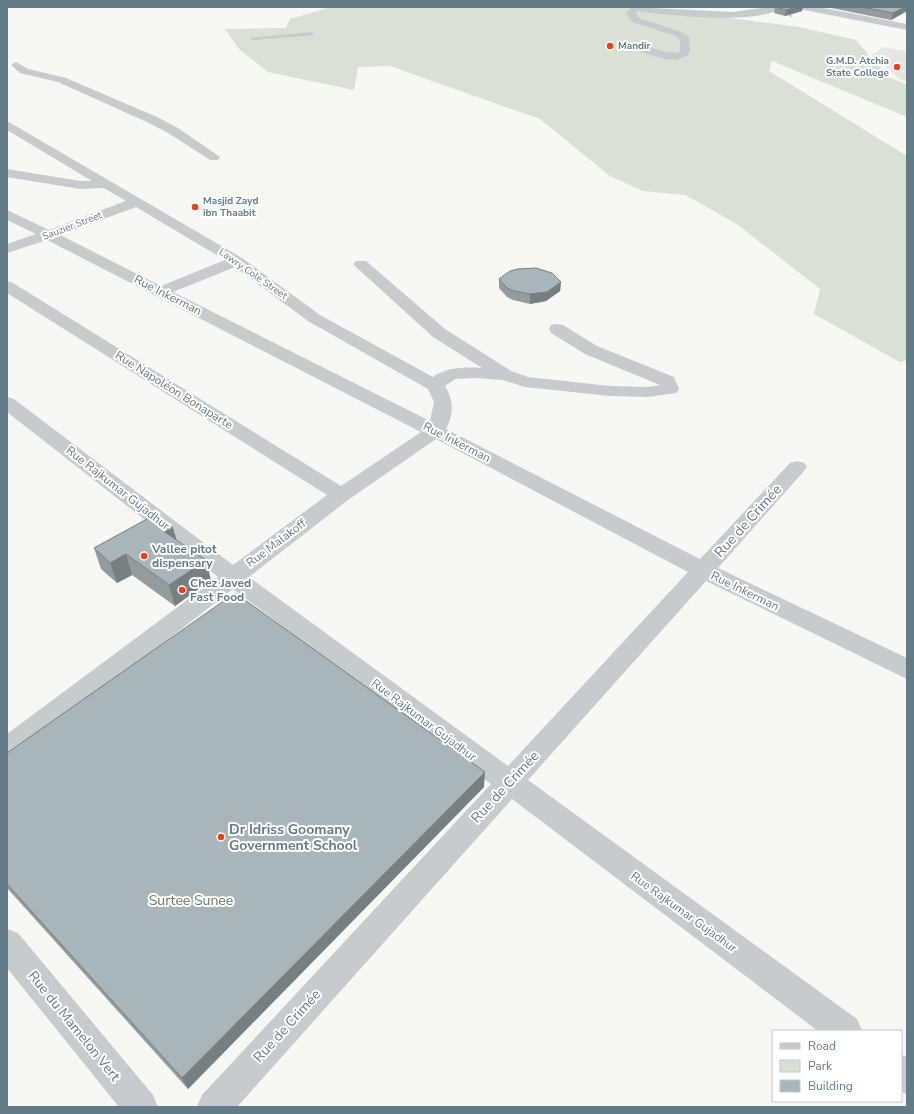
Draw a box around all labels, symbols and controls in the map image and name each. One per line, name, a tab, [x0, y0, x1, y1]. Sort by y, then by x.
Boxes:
place label: Mandir	[618, 39, 651, 53]
marker: Mandir	[605, 41, 615, 51]
place label: G.M.D. Atchia State College	[826, 54, 890, 80]
marker: G.M.D. Atchia State College	[892, 62, 902, 72]
place label: Masjid Zayd ibn Thaabit	[203, 194, 258, 220]
marker: Masjid Zayd ibn Thaabit	[190, 202, 200, 212]
street label: Sauzier Street	[40, 208, 104, 244]
street label: Lawry Cole Street	[216, 245, 290, 303]
street label: Rue Inkerman	[131, 271, 205, 319]
street label: Rue Napoléon Bonaparte	[112, 347, 236, 433]
street label: Rue Inkerman	[420, 418, 494, 466]
street label: Rue Rajkumar Gujadhur	[63, 442, 174, 534]
street label: Rue de Crimée	[710, 480, 786, 562]
street label: Rue Malakoff	[243, 515, 310, 571]
place label: Vallee pitot dispensary	[151, 541, 217, 571]
marker: Vallee pitot dispensary	[139, 551, 149, 561]
street label: Rue Inkerman	[708, 568, 782, 614]
place label: Chez Javed Fast Food	[190, 575, 251, 605]
marker: Chez Javed Fast Food	[177, 585, 187, 595]
street label: Rue Rajkumar Gujadhur	[368, 675, 480, 765]
street label: Rue de Crimée	[467, 747, 543, 827]
place label: Dr Idriss Goomany Government School	[229, 820, 358, 855]
marker: Dr Idriss Goomany Government School	[216, 832, 226, 842]
street label: Rue Rajkumar Gujadhur	[628, 868, 741, 956]
park label: Surtee Sunee	[149, 891, 233, 910]
street label: Rue du Mamelon Vert	[24, 967, 124, 1085]
street label: Rue de Crimée	[249, 985, 325, 1067]
legend	[772, 1030, 902, 1102]
text: Road	[808, 1038, 836, 1054]
text: Park	[808, 1058, 833, 1074]
text: Building	[808, 1078, 853, 1094]

